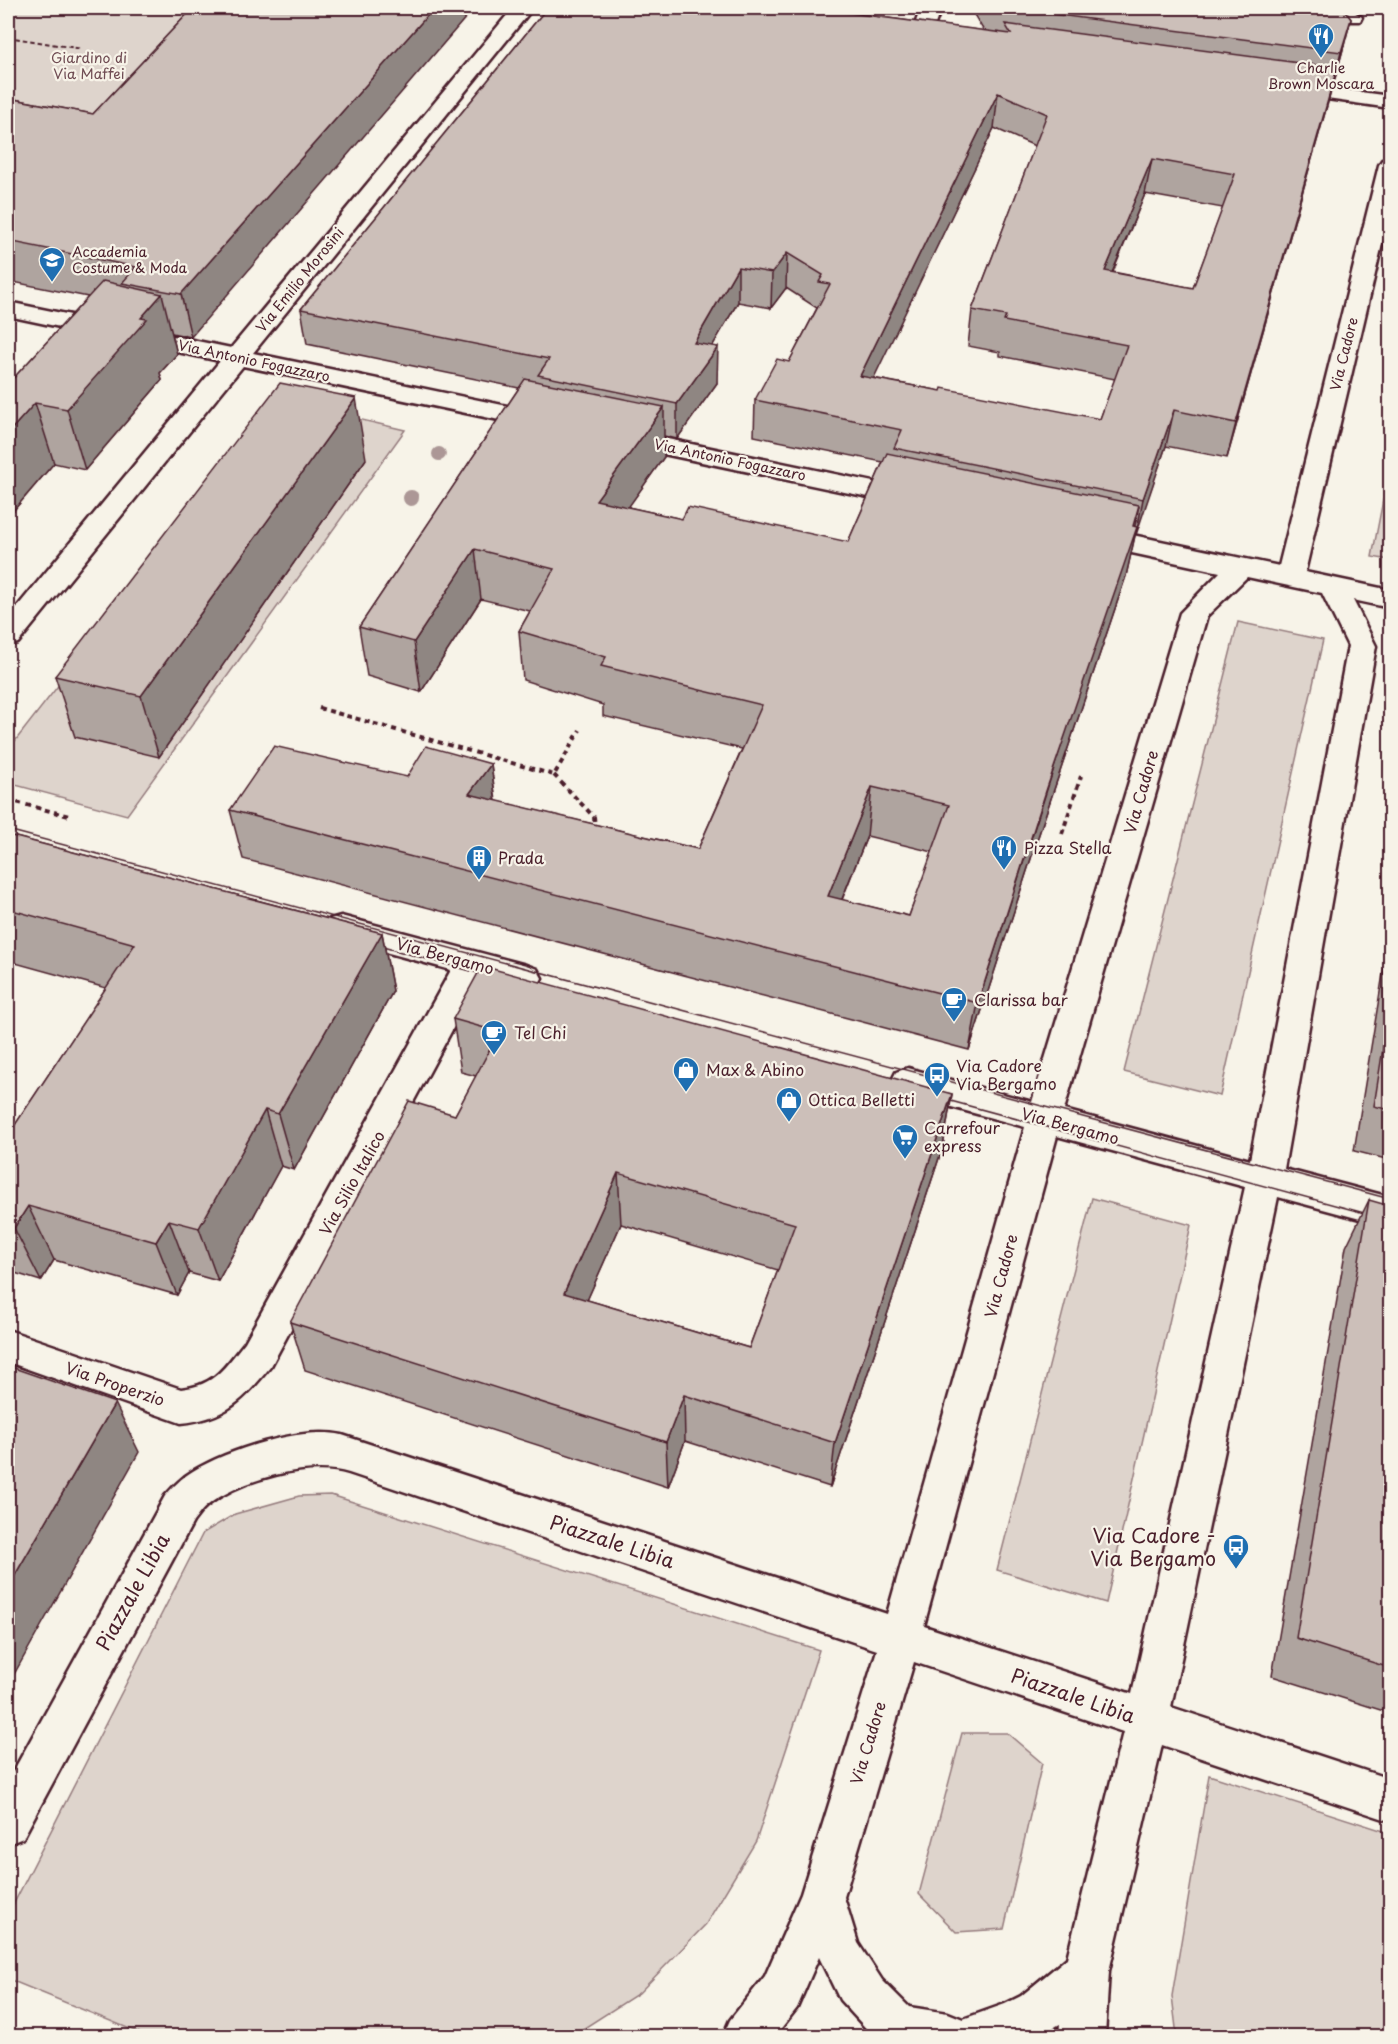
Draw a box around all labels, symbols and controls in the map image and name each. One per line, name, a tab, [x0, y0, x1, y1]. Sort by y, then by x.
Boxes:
restaurant icon: Charlie Brown Moscara	[1306, 21, 1336, 59]
park label: Giardino di Via Maffei	[51, 47, 127, 84]
place label: Charlie Brown Moscara	[1268, 57, 1374, 94]
street label: Via Emilio Morosini	[251, 223, 349, 337]
place label: Accademia Costume & Moda	[72, 241, 187, 278]
school or university icon: Accademia Costume & Moda	[37, 245, 67, 283]
street label: Via Cadore	[1324, 315, 1363, 393]
street label: Via Antonio Fogazzaro	[176, 334, 332, 387]
street label: Via Antonio Fogazzaro	[652, 433, 808, 486]
street label: Via Cadore	[1117, 747, 1163, 836]
restaurant icon: Pizza Stella	[989, 833, 1019, 871]
place label: Pizza Stella	[1024, 835, 1112, 859]
building icon: Prada	[464, 843, 494, 881]
place label: Prada	[498, 845, 544, 869]
street label: Via Bergamo	[394, 930, 497, 980]
cafe icon: Clarissa bar	[939, 985, 969, 1023]
place label: Clarissa bar	[974, 987, 1068, 1011]
cafe icon: Tel Chi	[479, 1018, 509, 1056]
place label: Tel Chi	[514, 1020, 566, 1044]
place label: Via Cadore Via Bergamo	[956, 1053, 1057, 1095]
shop icon: Max & Abino	[671, 1055, 701, 1093]
place label: Max & Abino	[706, 1057, 804, 1081]
bus stop icon: Via Cadore Via Bergamo	[922, 1060, 952, 1098]
shop icon: Ottica Belletti	[774, 1085, 804, 1123]
place label: Ottica Belletti	[808, 1087, 915, 1111]
street label: Via Bergamo	[1019, 1100, 1122, 1150]
place label: Carrefour express	[924, 1115, 1001, 1157]
supermarket icon: Carrefour express	[890, 1122, 920, 1160]
street label: Via Silio Italico	[312, 1126, 390, 1239]
street label: Via Cadore	[977, 1231, 1023, 1320]
street label: Via Properzio	[62, 1355, 168, 1411]
street label: Piazzale Libia	[546, 1507, 679, 1576]
place label: Via Cadore - Via Bergamo	[1090, 1520, 1216, 1573]
street label: Piazzale Libia	[88, 1527, 177, 1656]
bus stop icon: Via Cadore - Via Bergamo	[1221, 1532, 1251, 1570]
street label: Piazzale Libia	[1007, 1660, 1140, 1731]
street label: Via Cadore	[843, 1698, 891, 1787]

